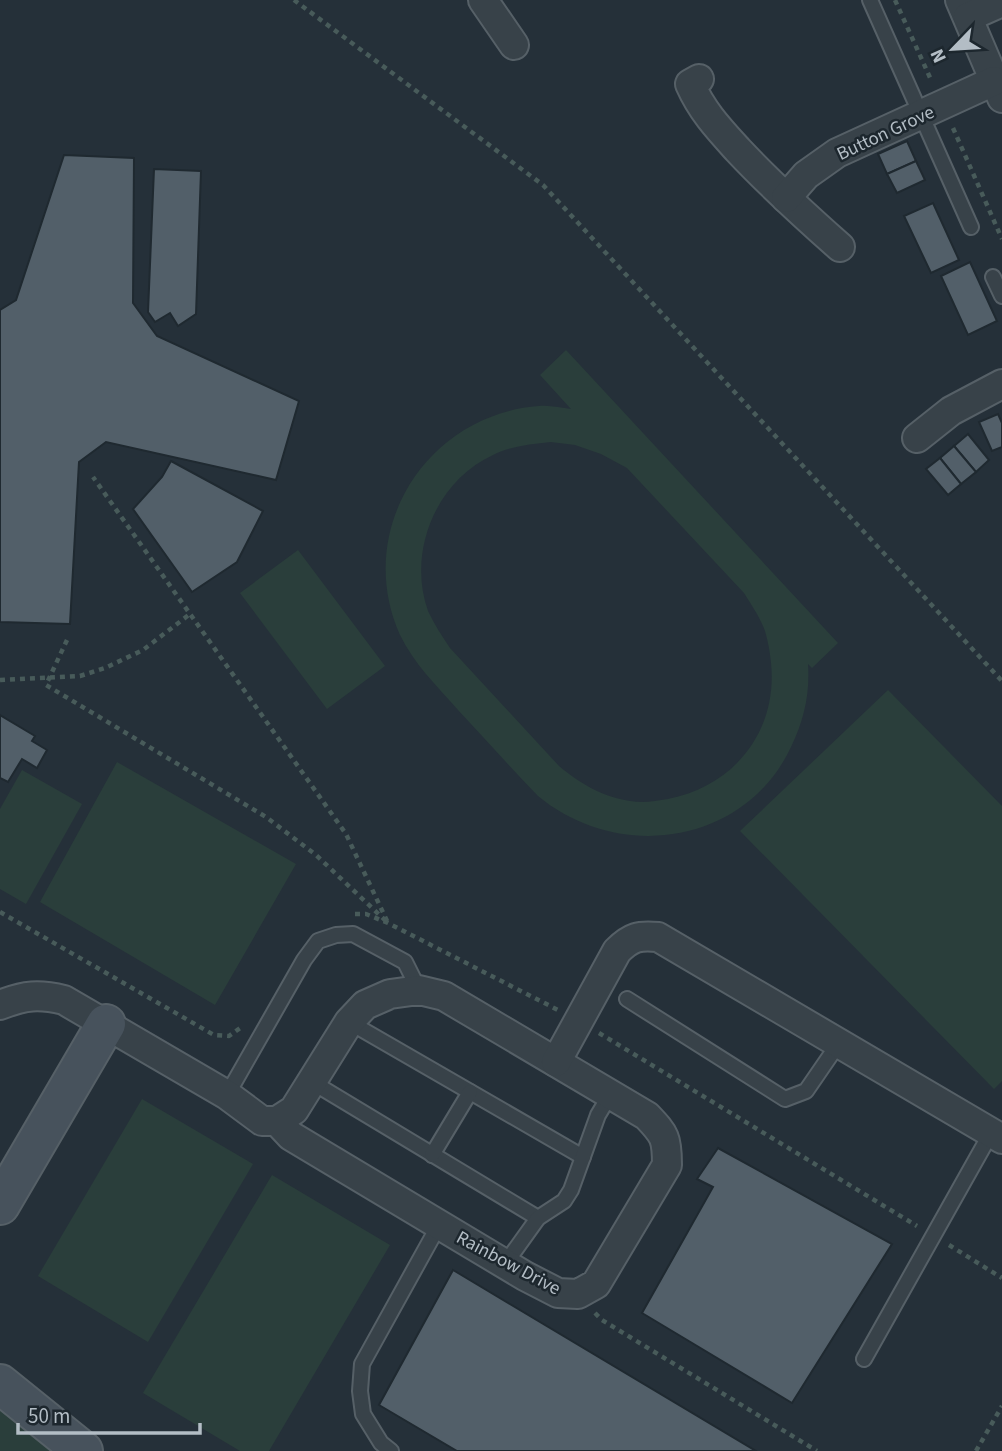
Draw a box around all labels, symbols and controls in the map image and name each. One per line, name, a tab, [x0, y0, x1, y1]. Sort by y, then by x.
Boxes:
north arrow	[918, 14, 988, 84]
text: N	[924, 44, 954, 67]
street label: Button Grove	[832, 99, 939, 168]
street label: Rainbow Drive	[451, 1224, 565, 1302]
scale bar	[18, 1392, 200, 1436]
text: 50 m	[28, 1401, 70, 1431]

